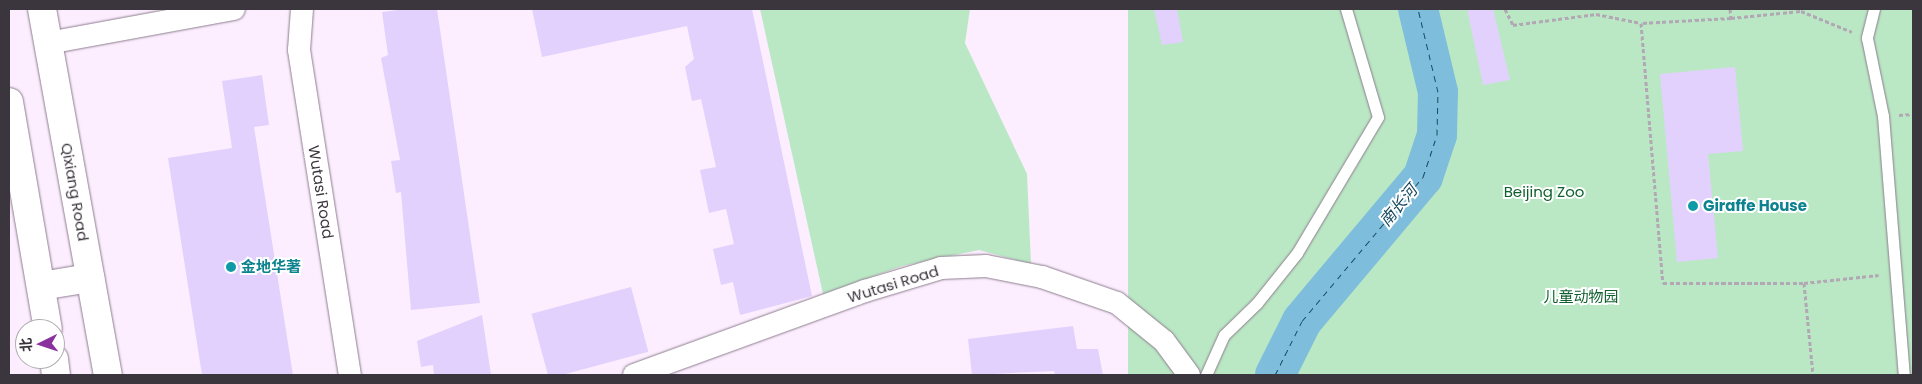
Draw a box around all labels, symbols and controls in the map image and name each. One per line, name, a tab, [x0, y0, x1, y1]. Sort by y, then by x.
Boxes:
street label: Qixiang Road	[58, 142, 92, 242]
street label: Wutasi Road	[305, 144, 337, 240]
water label: 南长河	[1376, 181, 1422, 231]
park label: Beijing Zoo	[1504, 183, 1584, 201]
place label: Giraffe House	[1703, 197, 1807, 215]
marker: Giraffe House	[1687, 200, 1699, 212]
place label: 金地华著	[241, 258, 301, 276]
marker: 金地华著	[225, 261, 237, 273]
street label: Wutasi Road	[845, 262, 941, 306]
park label: 儿童动物园	[1544, 288, 1618, 306]
north arrow	[15, 319, 65, 369]
text: 北	[16, 337, 36, 353]

